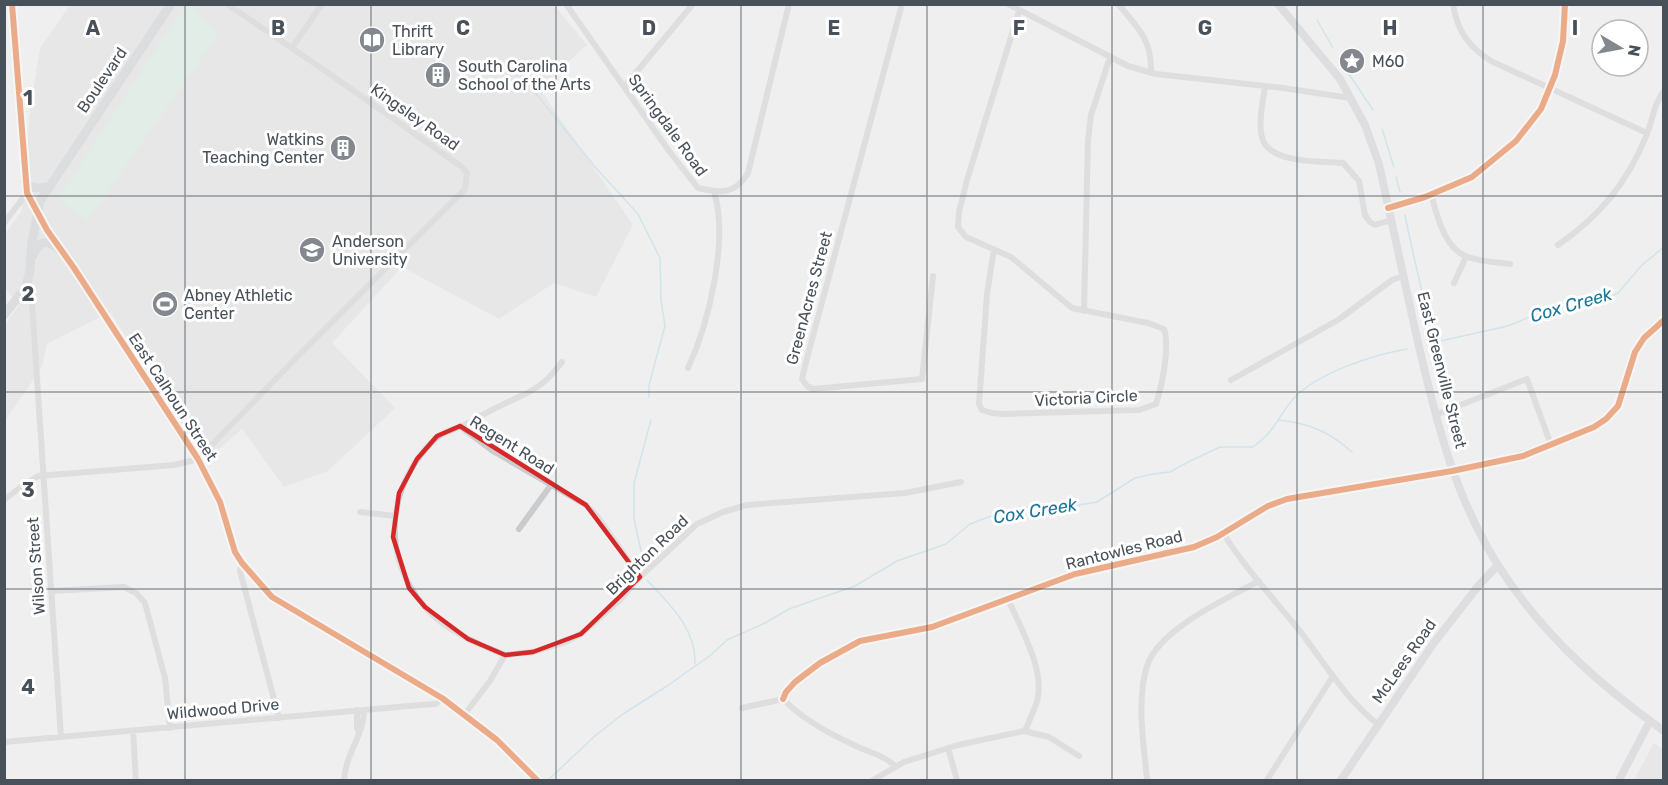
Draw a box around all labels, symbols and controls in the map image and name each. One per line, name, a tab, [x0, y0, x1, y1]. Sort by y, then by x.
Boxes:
text: A	[86, 16, 101, 40]
text: B	[271, 16, 285, 40]
text: C	[456, 16, 470, 40]
text: D	[642, 16, 656, 40]
text: E	[828, 16, 840, 40]
text: F	[1013, 16, 1025, 40]
text: G	[1198, 16, 1212, 40]
text: H	[1383, 16, 1397, 40]
text: I	[1572, 16, 1578, 40]
north arrow	[1590, 18, 1650, 78]
place label: Thrift Library	[392, 22, 444, 59]
library icon: Thrift Library	[357, 25, 387, 55]
text: N	[1624, 43, 1645, 58]
street label: Boulevard	[73, 44, 131, 116]
place icon: M60	[1337, 46, 1367, 76]
place label: M60	[1372, 52, 1405, 71]
place label: South Carolina School of the Arts	[458, 57, 591, 94]
building icon: South Carolina School of the Arts	[423, 60, 453, 90]
street label: Springdale Road	[625, 70, 711, 180]
street label: Kingsley Road	[367, 79, 463, 155]
text: 1	[23, 86, 33, 110]
place label: Watkins Teaching Center	[202, 130, 324, 167]
building icon: Watkins Teaching Center	[328, 133, 358, 163]
street label: GreenAcres Street	[782, 229, 836, 367]
place label: Anderson University	[332, 232, 408, 269]
school or university icon: Anderson University	[297, 235, 327, 265]
text: 2	[22, 282, 35, 306]
water label: Cox Creek	[1527, 283, 1615, 327]
place label: Abney Athletic Center	[184, 286, 293, 323]
sports icon: Abney Athletic Center	[150, 289, 180, 319]
street label: East Greenville Street	[1413, 290, 1471, 450]
street label: East Calhoun Street	[125, 329, 221, 465]
street label: Victoria Circle	[1034, 386, 1138, 410]
street label: Regent Road	[466, 412, 558, 478]
text: 3	[21, 478, 35, 502]
water label: Cox Creek	[992, 493, 1079, 528]
street label: Brighton Road	[602, 511, 692, 599]
street label: Wilson Street	[23, 517, 49, 615]
street label: Rantowles Road	[1064, 526, 1184, 574]
street label: McLees Road	[1368, 615, 1440, 707]
text: 4	[21, 675, 35, 699]
street label: Wildwood Drive	[166, 695, 280, 723]

